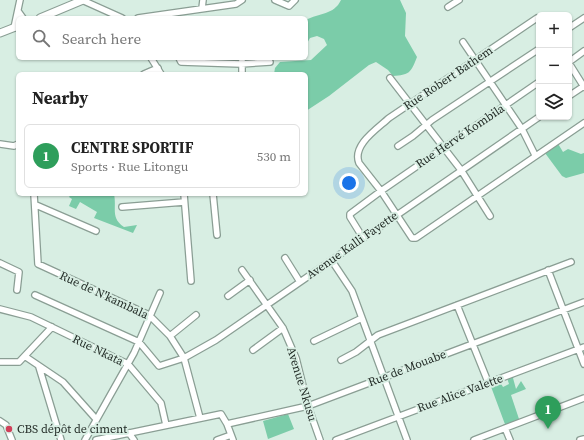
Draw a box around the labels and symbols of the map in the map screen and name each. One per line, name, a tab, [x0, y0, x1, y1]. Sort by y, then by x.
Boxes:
street label: Rue Robert Bathem	[400, 42, 496, 114]
street label: Rue Hervé Kombila	[412, 100, 508, 172]
your location	[339, 173, 359, 193]
street label: Avenue Kalli Fayette	[303, 207, 401, 283]
street label: Rue de N'kambala	[57, 267, 152, 323]
street label: Rue Nkata	[70, 331, 127, 370]
street label: Avenue Nkusu	[283, 345, 321, 423]
street label: Rue de Mouabe	[366, 346, 448, 390]
street label: Rue Alice Valette	[415, 370, 505, 416]
pin: 1	[535, 396, 561, 429]
place label: CBS dépôt de ciment	[17, 421, 127, 437]
marker: CBS dépôt de ciment	[4, 424, 14, 434]

